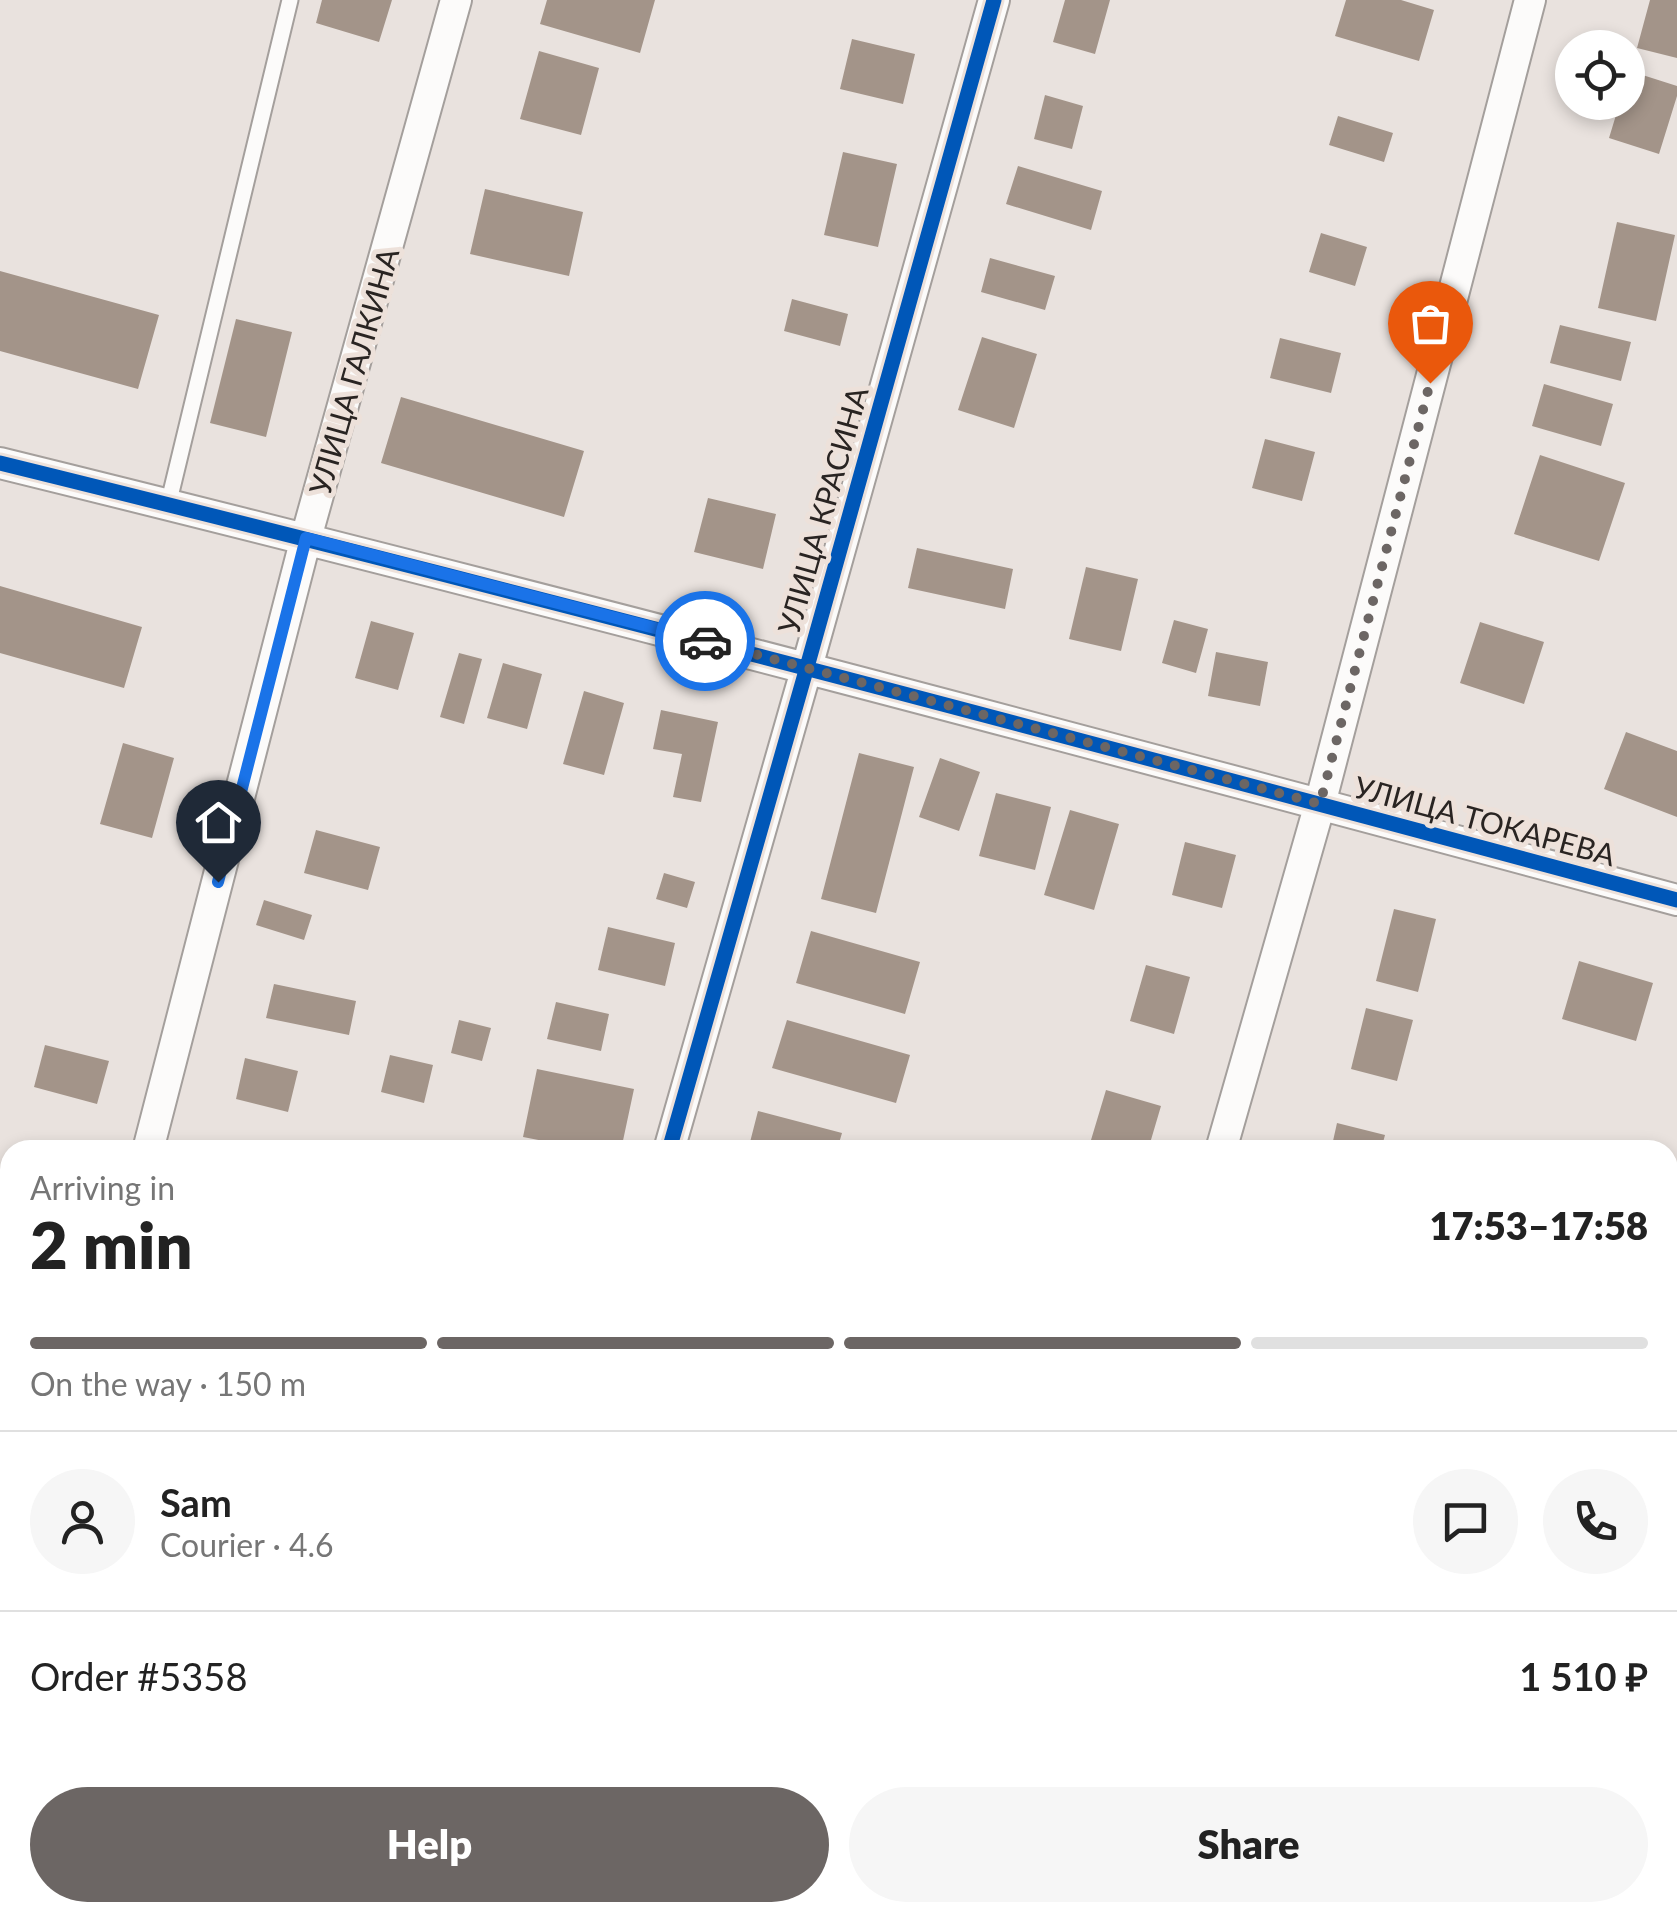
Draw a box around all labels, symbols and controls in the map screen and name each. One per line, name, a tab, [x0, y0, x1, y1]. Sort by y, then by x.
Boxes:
map controls	[1555, 30, 1645, 120]
button: locate	[1555, 30, 1645, 120]
street label: УЛИЦА ГАЛКИНА	[301, 243, 406, 499]
pin	[1388, 281, 1473, 384]
icon: bag	[1403, 296, 1458, 351]
street label: УЛИЦА КРАСИНА	[769, 382, 875, 638]
courier	[655, 591, 755, 691]
icon: car	[678, 614, 733, 669]
street label: УЛИЦА ТОКАРЕВА	[1350, 768, 1620, 872]
pin	[176, 780, 261, 883]
icon: home	[191, 795, 246, 850]
text: Arriving in	[30, 1168, 175, 1207]
text: 17:53–17:58	[1429, 1202, 1648, 1248]
text: 2 min	[30, 1205, 192, 1283]
text: On the way · 150 m	[30, 1364, 306, 1403]
button: person	[30, 1469, 135, 1574]
button: chat	[1413, 1469, 1518, 1574]
button: phone	[1543, 1469, 1648, 1574]
text: Sam	[160, 1479, 232, 1525]
text: Courier · 4.6	[160, 1525, 334, 1564]
text: Order #5358	[30, 1653, 247, 1699]
text: 1 510 ₽	[1519, 1653, 1648, 1699]
button: Help	[30, 1787, 829, 1902]
button: Share	[849, 1787, 1648, 1902]

